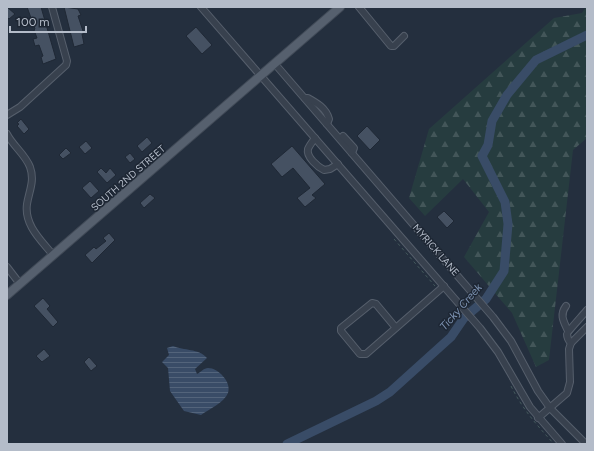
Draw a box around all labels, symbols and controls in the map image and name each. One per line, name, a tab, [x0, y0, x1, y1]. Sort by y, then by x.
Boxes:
scale bar	[10, 8, 86, 34]
text: 100 m	[16, 15, 50, 29]
street label: SOUTH 2ND STREET	[88, 142, 168, 214]
street label: MYRICK LANE	[410, 221, 462, 279]
water label: Ticky Creek	[437, 281, 485, 333]

